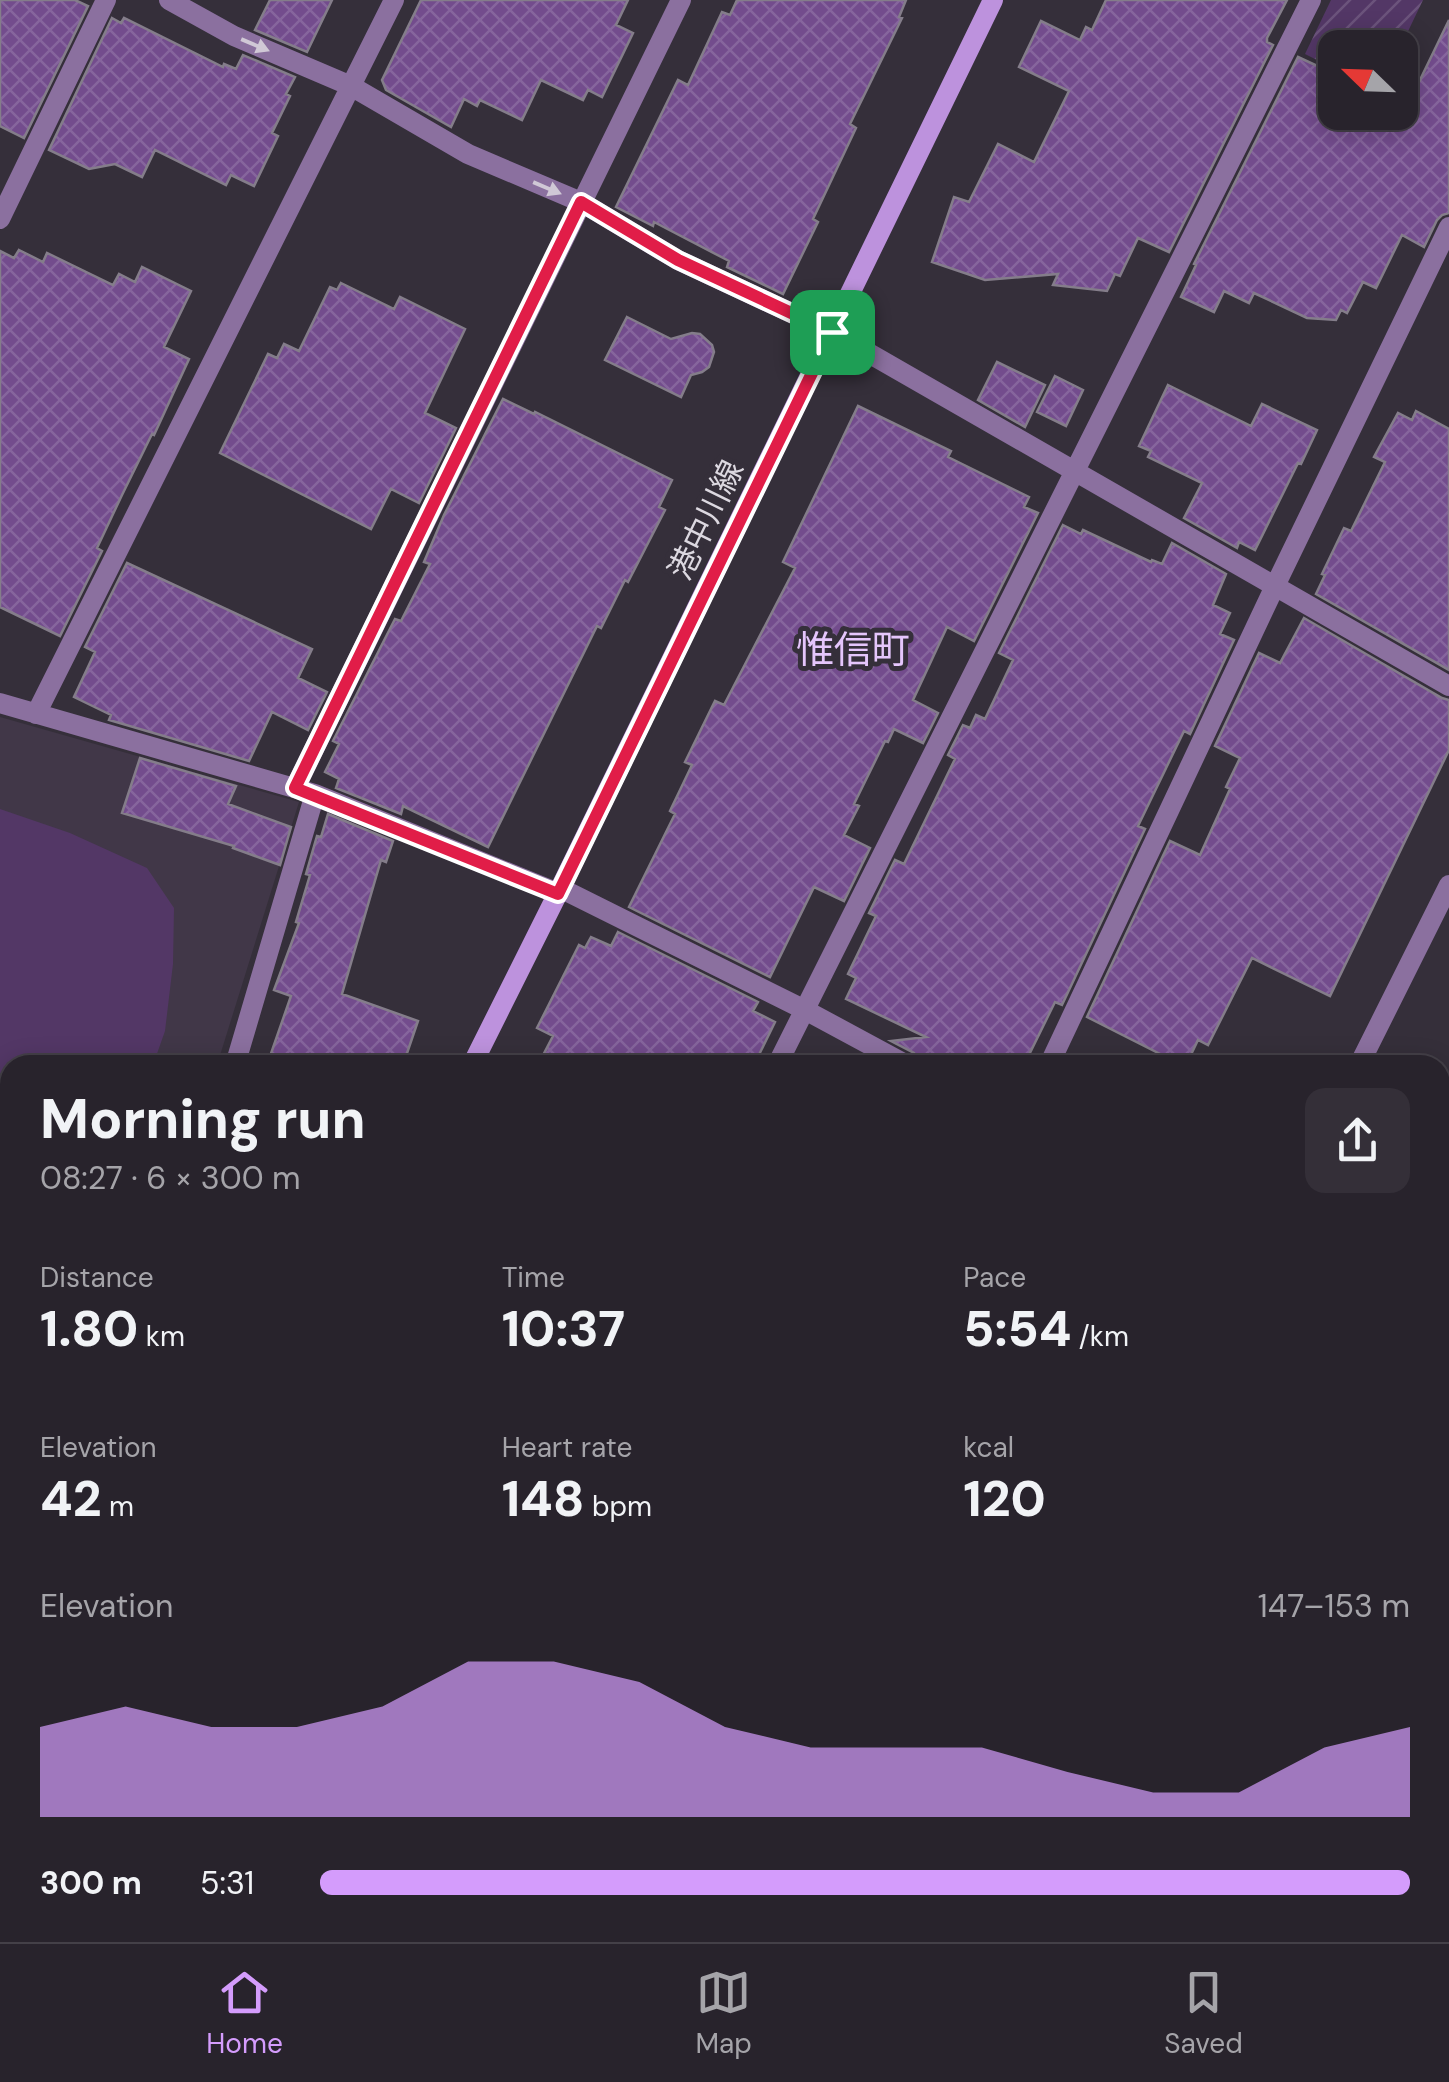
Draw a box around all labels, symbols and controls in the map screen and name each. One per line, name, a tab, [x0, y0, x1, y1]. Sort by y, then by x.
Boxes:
north arrow	[1318, 30, 1418, 130]
map controls	[1318, 30, 1418, 130]
one-way arrow	[240, 38, 270, 54]
one-way arrow	[532, 180, 562, 196]
pin	[790, 290, 875, 375]
icon: arrive	[805, 305, 860, 360]
street label: 港中川線	[659, 453, 753, 587]
district label: 惟信町	[796, 625, 910, 675]
text: Morning run	[40, 1083, 366, 1155]
button: share	[1305, 1088, 1410, 1193]
text: 08:27 · 6 × 300 m	[40, 1157, 301, 1199]
text: Distance	[40, 1259, 154, 1296]
text: Time	[502, 1259, 565, 1296]
text: Pace	[963, 1259, 1026, 1296]
text: 1.80	[40, 1296, 138, 1362]
text: 10:37	[502, 1296, 625, 1362]
text: 5:54	[963, 1296, 1071, 1362]
text: km	[138, 1318, 185, 1355]
text: /km	[1071, 1318, 1129, 1355]
text: Elevation	[40, 1429, 157, 1466]
text: Heart rate	[502, 1429, 632, 1466]
text: kcal	[963, 1429, 1014, 1466]
text: 42	[40, 1466, 102, 1532]
text: 148	[502, 1466, 585, 1532]
text: 120	[963, 1466, 1046, 1532]
text: m	[102, 1488, 134, 1525]
text: bpm	[585, 1488, 652, 1525]
text: Elevation	[40, 1585, 173, 1627]
text: 147–153 m	[1258, 1585, 1410, 1627]
text: 300 m	[40, 1862, 142, 1904]
text: 5:31	[200, 1862, 254, 1904]
tab: Home	[206, 1965, 283, 2062]
tab: Map	[695, 1965, 752, 2062]
tab: Saved	[1164, 1965, 1243, 2062]

